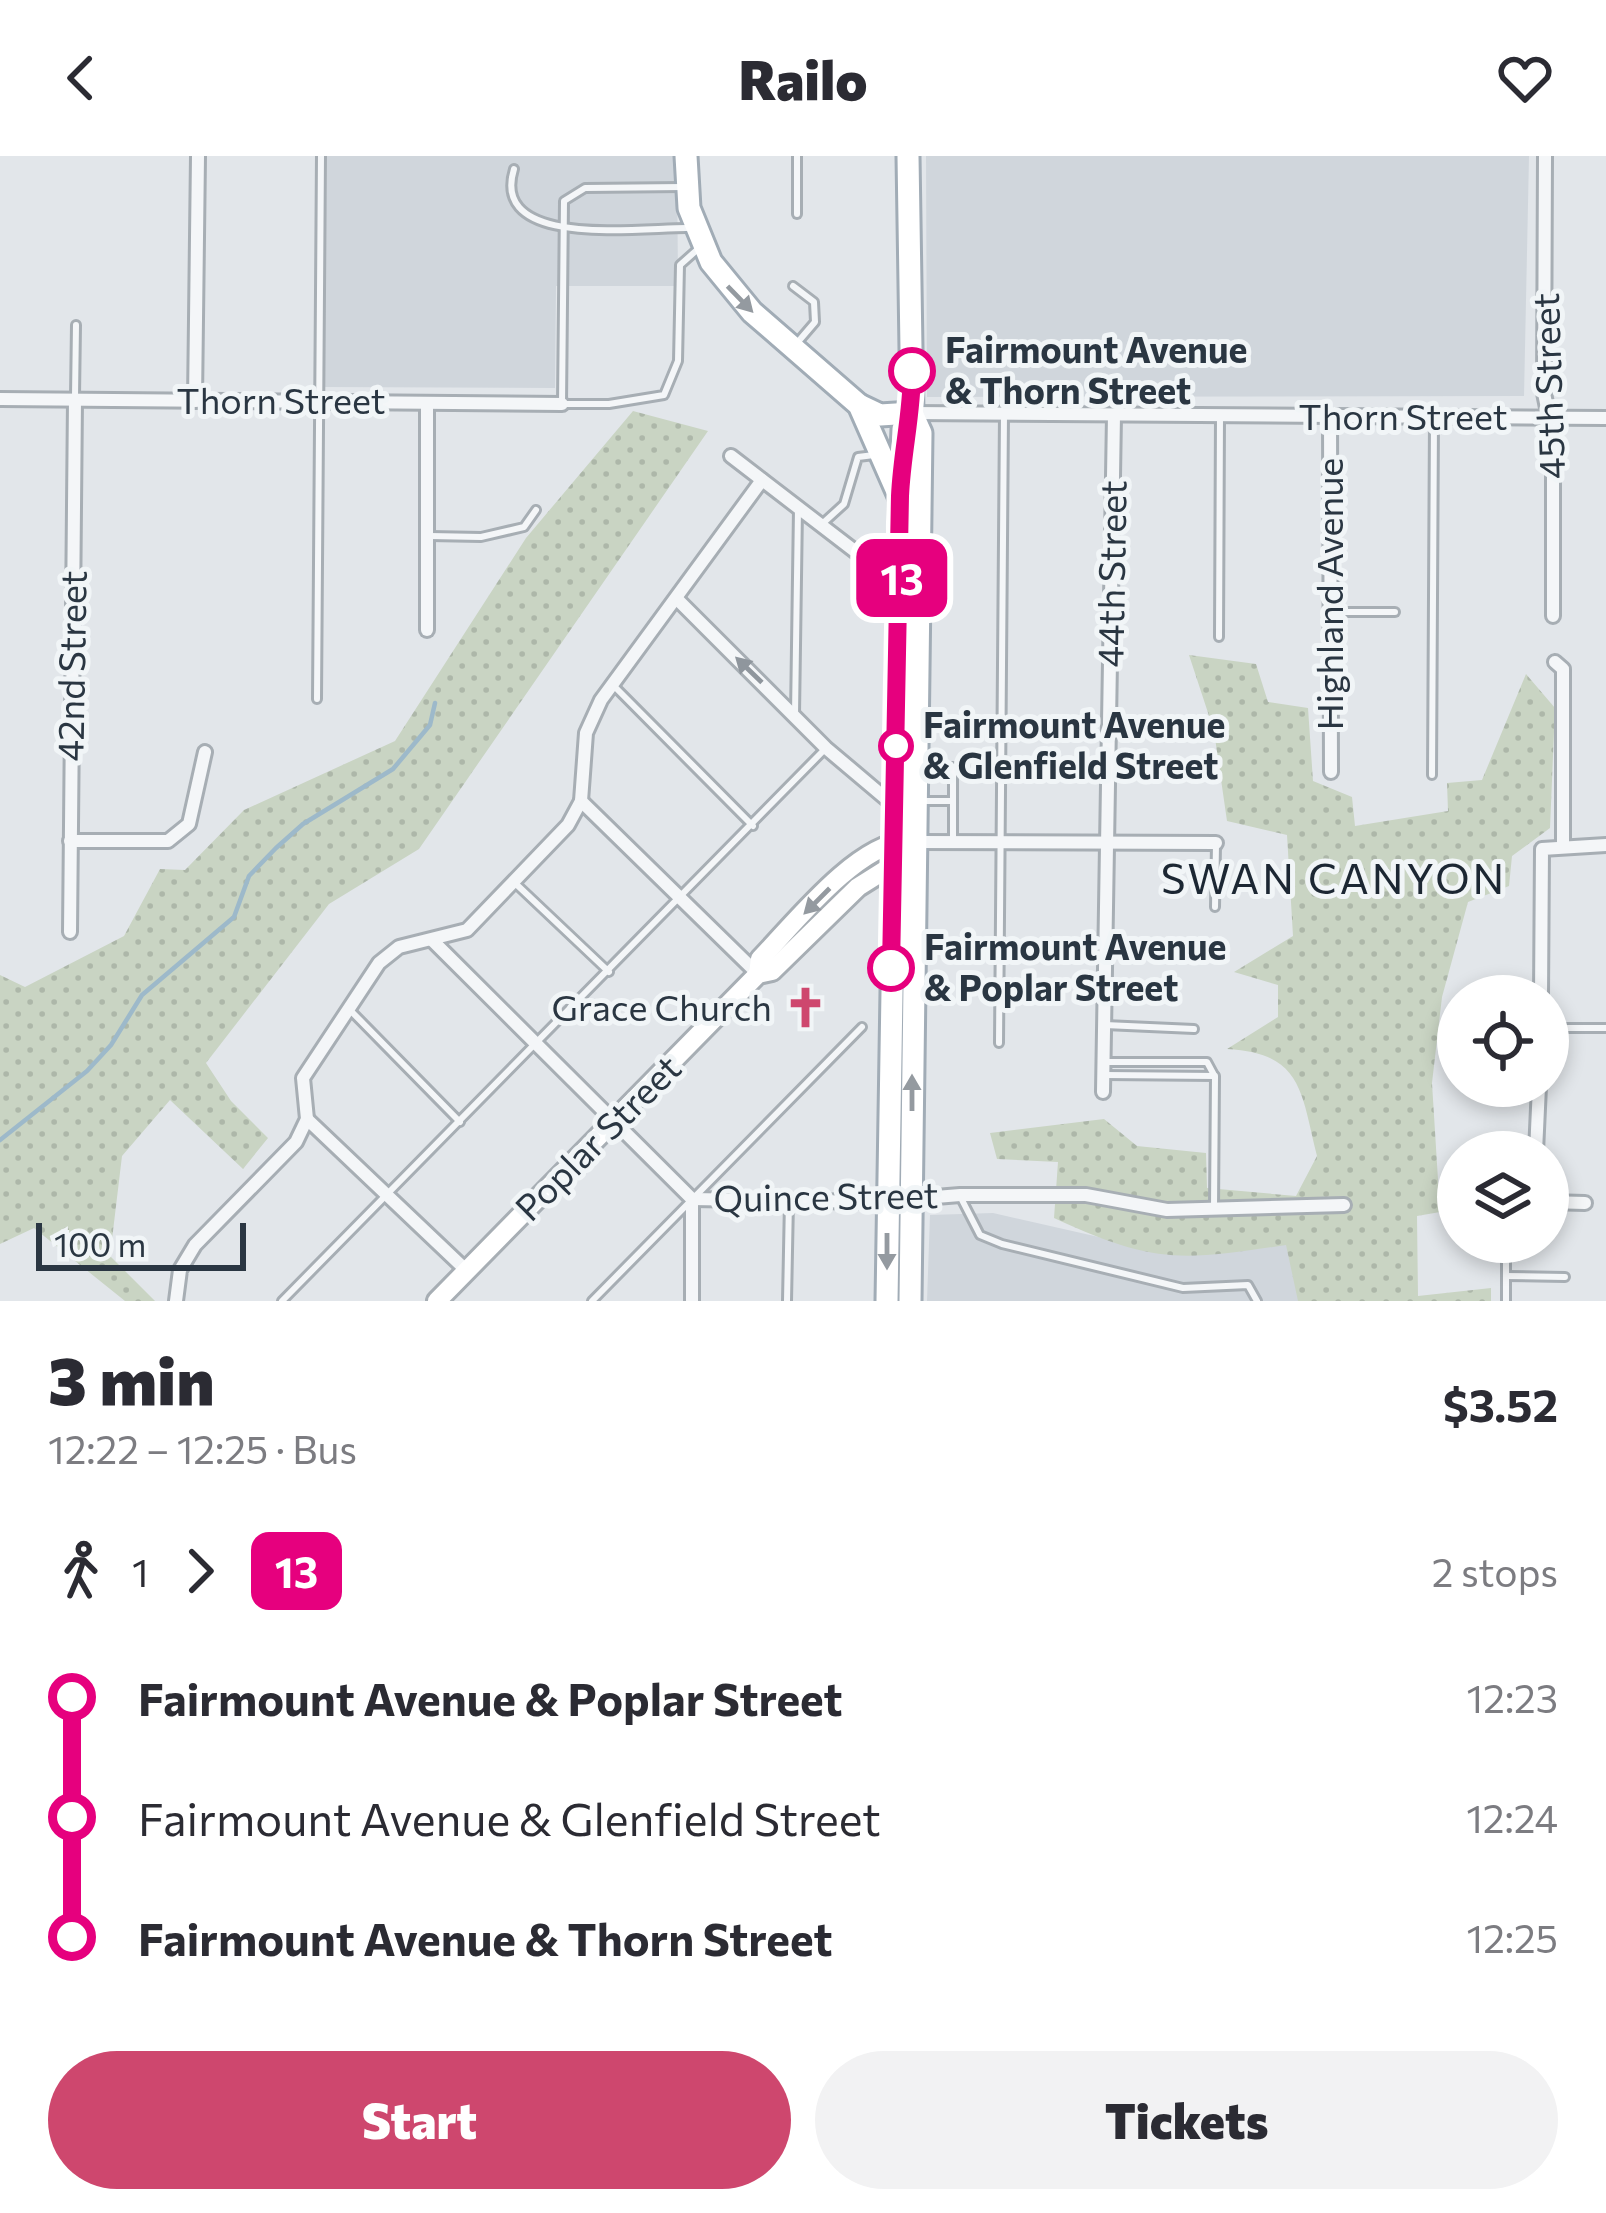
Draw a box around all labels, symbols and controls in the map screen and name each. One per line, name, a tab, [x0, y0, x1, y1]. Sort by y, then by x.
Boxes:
icon: back	[48, 45, 114, 111]
text: Railo	[738, 45, 868, 111]
icon: heart	[1492, 45, 1558, 111]
one-way arrow	[726, 284, 754, 313]
street label: 45th Street	[1522, 292, 1572, 480]
place label: Fairmount Avenue & Thorn Street	[945, 326, 1247, 411]
marker: Fairmount Avenue & Thorn Street	[890, 349, 934, 393]
street label: Thorn Street	[177, 377, 385, 421]
street label: Thorn Street	[1299, 393, 1507, 437]
street label: Highland Avenue	[1306, 458, 1350, 730]
street label: 44th Street	[1086, 480, 1134, 668]
line badge: 13	[848, 539, 956, 617]
text: 13	[880, 552, 924, 604]
street label: 42nd Street	[46, 570, 94, 762]
one-way arrow	[735, 656, 763, 684]
place label: Fairmount Avenue & Glenfield Street	[923, 701, 1225, 786]
marker: Fairmount Avenue & Glenfield Street	[880, 730, 912, 762]
district label: SWAN CANYON	[1161, 851, 1507, 903]
one-way arrow	[803, 887, 831, 915]
place label: Fairmount Avenue & Poplar Street	[924, 923, 1226, 1008]
marker: Fairmount Avenue & Poplar Street	[869, 946, 913, 990]
map controls	[1437, 975, 1569, 1263]
button: locate	[1437, 975, 1569, 1107]
place label: Grace Church	[551, 984, 772, 1028]
church icon: Grace Church	[783, 985, 829, 1031]
street label: Poplar Street	[505, 1045, 688, 1228]
one-way arrow	[902, 1073, 922, 1111]
button: layers	[1437, 1131, 1569, 1263]
street label: Quince Street	[713, 1171, 939, 1219]
scale bar	[36, 1217, 246, 1270]
text: 100 m	[54, 1223, 146, 1264]
one-way arrow	[877, 1233, 897, 1271]
text: 3 min	[48, 1338, 215, 1419]
text: $3.52	[1443, 1376, 1558, 1431]
text: 12:22 – 12:25 · Bus	[48, 1424, 357, 1472]
icon: walk	[48, 1538, 114, 1604]
icon: forward	[167, 1538, 233, 1604]
text: 13	[275, 1545, 318, 1597]
text: 1	[132, 1547, 149, 1595]
text: 2 stops	[1432, 1547, 1558, 1595]
text: Fairmount Avenue & Poplar Street	[138, 1670, 843, 1725]
text: 12:23	[1467, 1673, 1558, 1721]
text: Fairmount Avenue & Glenfield Street	[138, 1790, 881, 1845]
text: 12:24	[1466, 1793, 1558, 1841]
text: Fairmount Avenue & Thorn Street	[138, 1910, 833, 1965]
text: 12:25	[1466, 1913, 1558, 1961]
button: Start	[48, 2051, 791, 2189]
button: Tickets	[815, 2051, 1558, 2189]

